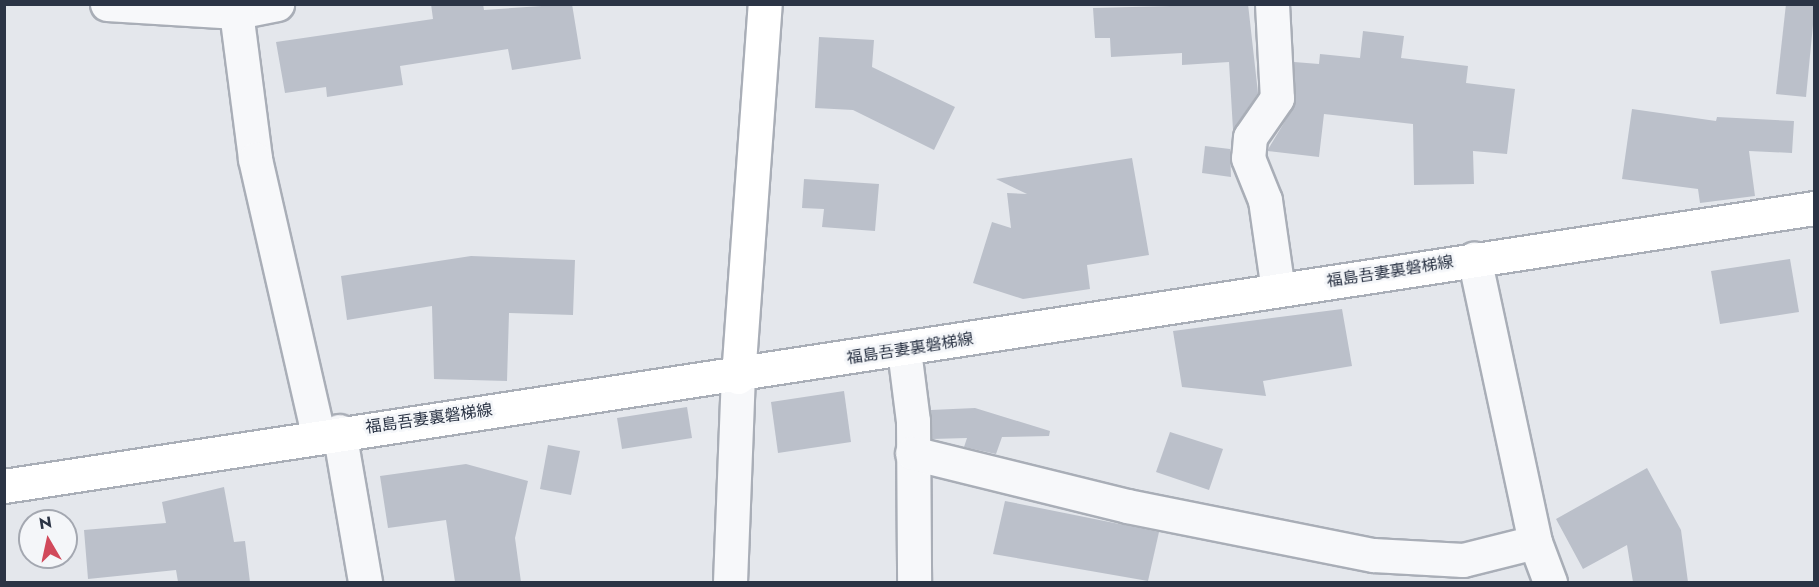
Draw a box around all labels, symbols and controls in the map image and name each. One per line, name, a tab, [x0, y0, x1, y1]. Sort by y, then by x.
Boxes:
street label: 福島吾妻裏磐梯線	[1325, 253, 1455, 291]
street label: 福島吾妻裏磐梯線	[845, 330, 975, 368]
street label: 福島吾妻裏磐梯線	[364, 401, 494, 437]
north arrow	[18, 509, 78, 569]
text: N	[37, 510, 53, 535]

